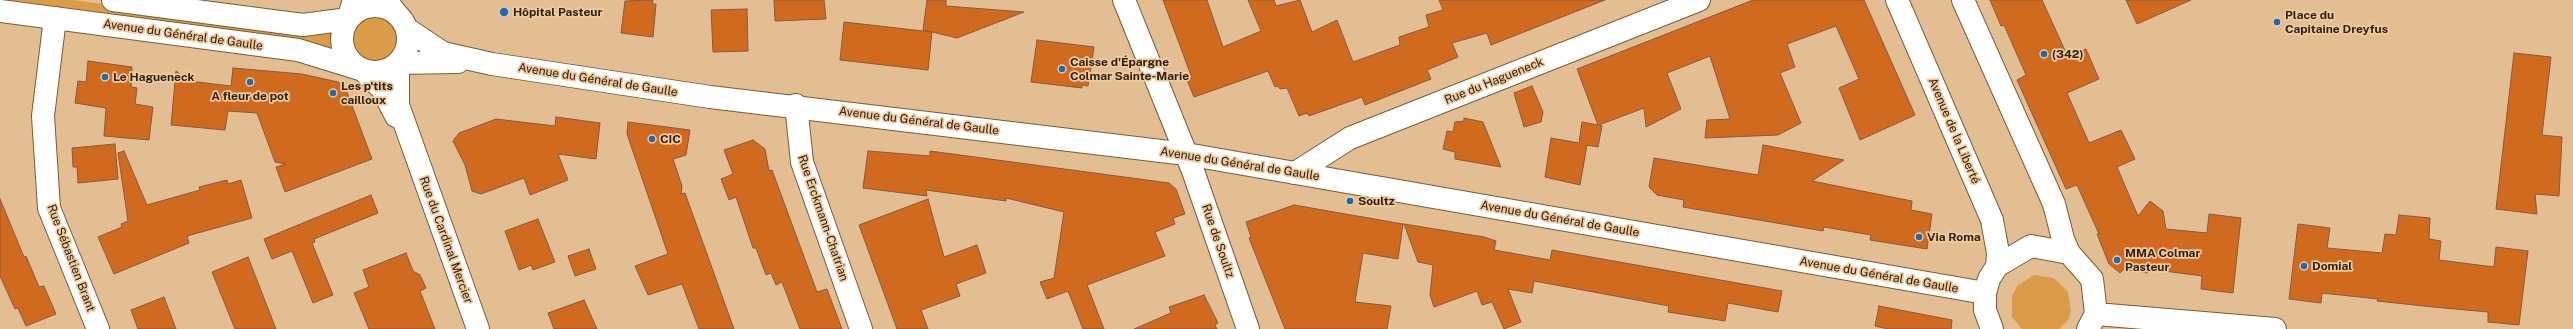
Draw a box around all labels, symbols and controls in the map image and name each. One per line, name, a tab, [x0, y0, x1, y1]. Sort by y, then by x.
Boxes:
place label: Hôpital Pasteur	[513, 5, 602, 19]
marker: Hôpital Pasteur	[498, 6, 510, 18]
place label: Place du Capitaine Dreyfus	[2285, 8, 2388, 36]
street label: Avenue du Général de Gaulle	[102, 17, 264, 53]
marker: Place du Capitaine Dreyfus	[2272, 17, 2282, 27]
place label: (342)	[2052, 47, 2083, 61]
marker: (342)	[2039, 49, 2049, 59]
place label: Caisse d'Épargne Colmar Sainte-Marie	[1070, 55, 1189, 83]
street label: Rue du Hagueneck	[1442, 55, 1546, 107]
street label: Avenue du Général de Gaulle	[517, 60, 679, 100]
marker: Caisse d'Épargne Colmar Sainte-Marie	[1057, 64, 1067, 74]
place label: Le Hagueneck	[113, 70, 194, 84]
marker: Le Hagueneck	[100, 72, 110, 82]
street label: Avenue de la Liberté	[1925, 76, 1983, 186]
marker: A fleur de pot	[245, 77, 255, 87]
place label: Les p'tits cailloux	[341, 79, 393, 107]
marker: Les p'tits cailloux	[328, 88, 338, 98]
place label: A fleur de pot	[211, 89, 289, 103]
street label: Avenue du Général de Gaulle	[838, 104, 1000, 138]
place label: CIC	[660, 132, 681, 146]
marker: CIC	[647, 134, 657, 144]
street label: Avenue du Général de Gaulle	[1159, 144, 1321, 184]
street label: Rue Erckmann-Chatrian	[795, 153, 851, 283]
street label: Rue du Cardinal Mercier	[416, 174, 476, 306]
place label: Soultz	[1358, 194, 1395, 208]
marker: Soultz	[1345, 196, 1355, 206]
street label: Avenue du Général de Gaulle	[1479, 198, 1641, 240]
street label: Rue Sébastien Brant	[44, 202, 98, 314]
street label: Rue de Soultz	[1199, 202, 1237, 280]
place label: Via Roma	[1927, 230, 1981, 244]
marker: Via Roma	[1914, 232, 1924, 242]
place label: MMA Colmar Pasteur	[2125, 246, 2200, 274]
street label: Avenue du Général de Gaulle	[1798, 254, 1960, 296]
marker: MMA Colmar Pasteur	[2112, 255, 2122, 265]
place label: Domial	[2312, 259, 2352, 273]
marker: Domial	[2299, 261, 2309, 271]

